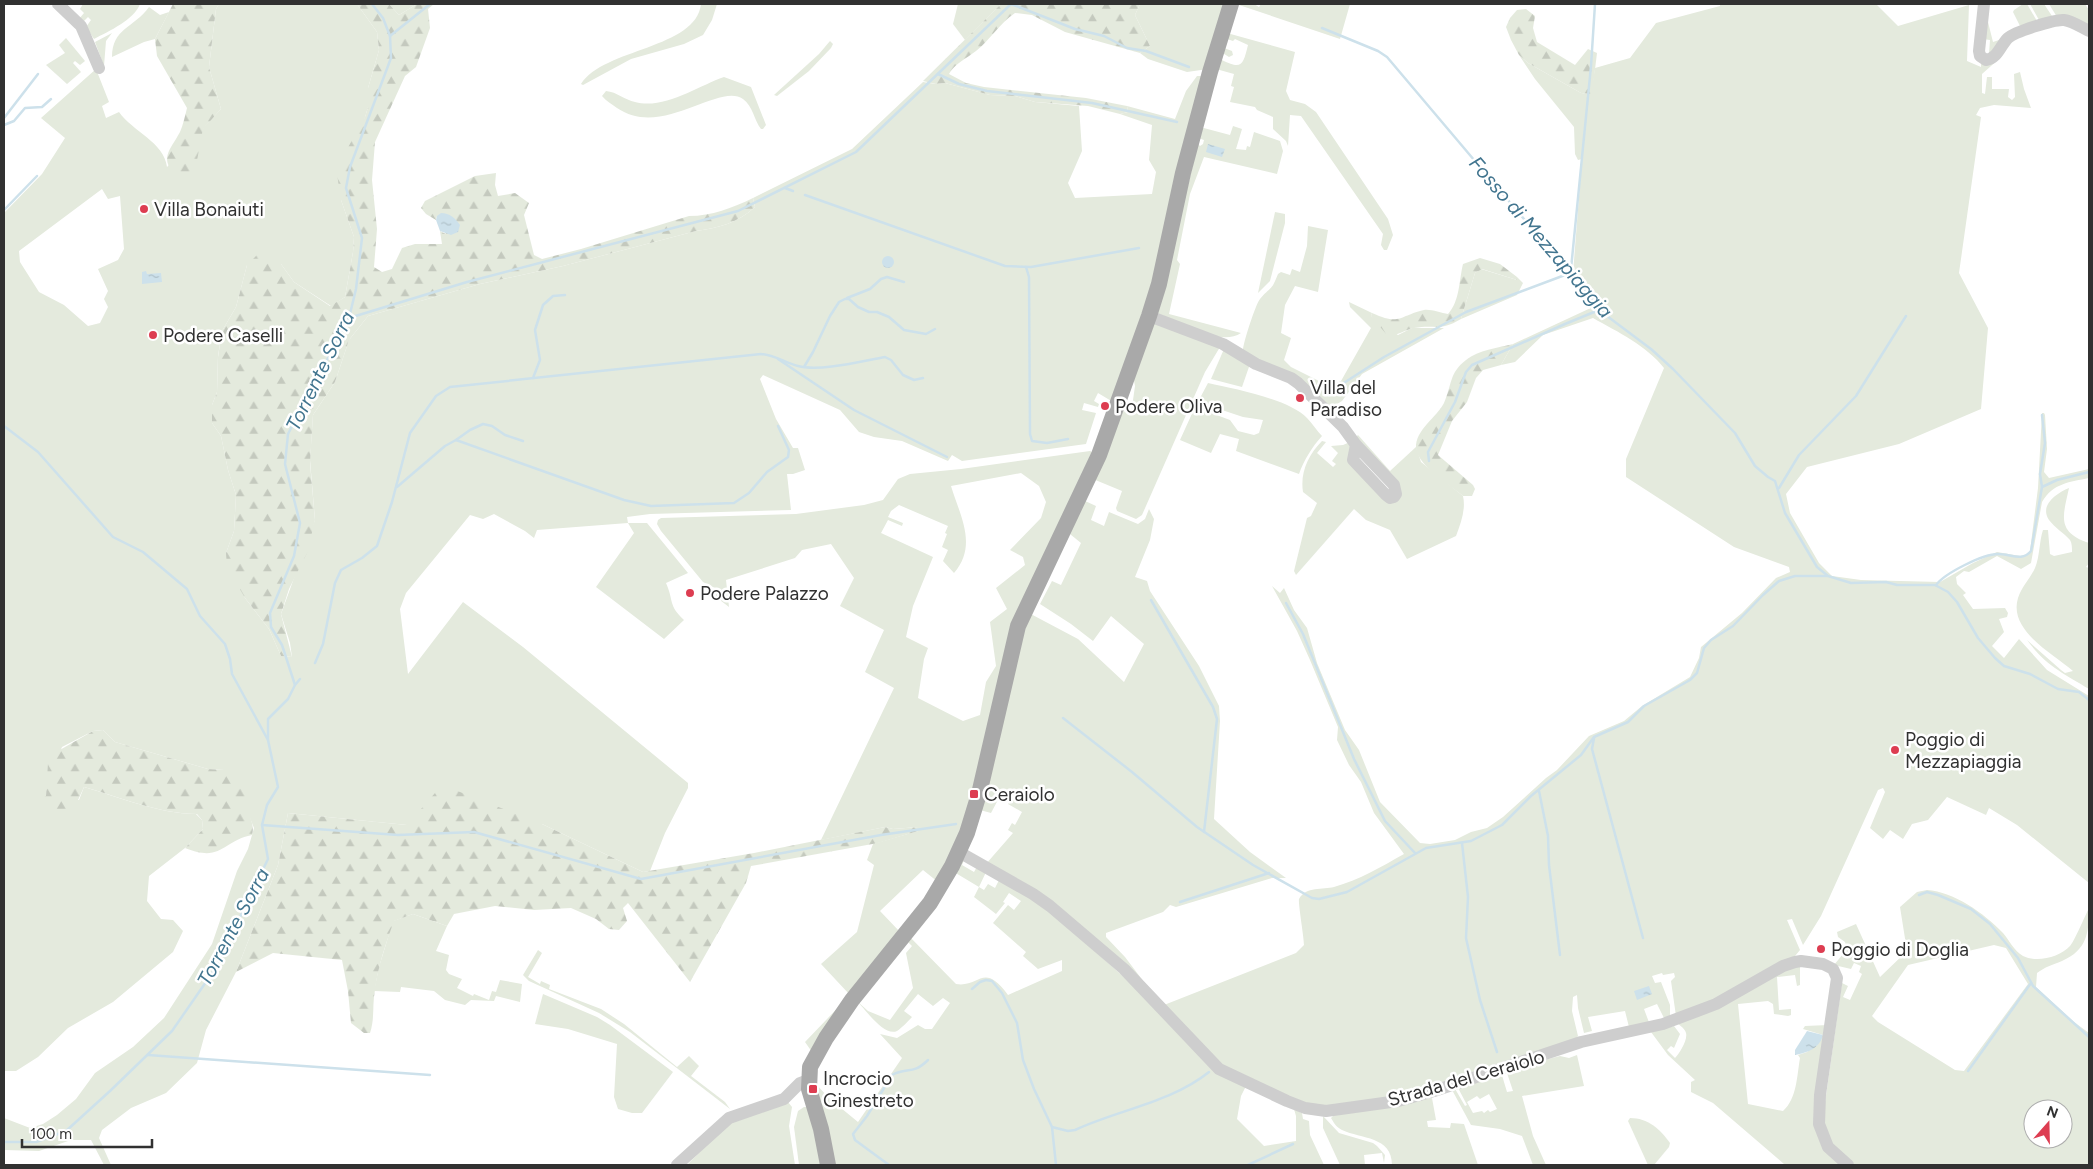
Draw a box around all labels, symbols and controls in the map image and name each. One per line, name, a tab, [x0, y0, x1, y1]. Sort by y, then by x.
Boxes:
water label: Fosso di Mezzapiaggia	[1464, 151, 1618, 323]
place label: Villa Bonaiuti	[154, 198, 264, 221]
marker: Villa Bonaiuti	[138, 203, 150, 215]
water label: Torrente Sorra	[281, 307, 359, 435]
place label: Podere Caselli	[163, 324, 283, 347]
marker: Podere Caselli	[147, 329, 159, 341]
place label: Villa del Paradiso	[1310, 376, 1382, 421]
marker: Villa del Paradiso	[1294, 392, 1306, 404]
place label: Podere Oliva	[1115, 395, 1223, 418]
marker: Podere Oliva	[1099, 400, 1111, 412]
place label: Podere Palazzo	[700, 582, 829, 605]
marker: Podere Palazzo	[684, 587, 696, 599]
place label: Poggio di Mezzapiaggia	[1905, 728, 2022, 773]
marker: Poggio di Mezzapiaggia	[1889, 744, 1901, 756]
place label: Ceraiolo	[984, 783, 1055, 806]
marker: Ceraiolo	[968, 788, 980, 800]
water label: Torrente Sorra	[192, 864, 274, 990]
place label: Poggio di Doglia	[1831, 938, 1969, 961]
marker: Poggio di Doglia	[1815, 943, 1827, 955]
street label: Strada del Ceraiolo	[1385, 1045, 1547, 1111]
place label: Incrocio Ginestreto	[823, 1067, 914, 1112]
marker: Incrocio Ginestreto	[807, 1083, 819, 1095]
north arrow	[2023, 1099, 2073, 1149]
text: N	[2044, 1102, 2060, 1122]
scale bar	[22, 1116, 152, 1148]
text: 100 m	[30, 1125, 72, 1143]

